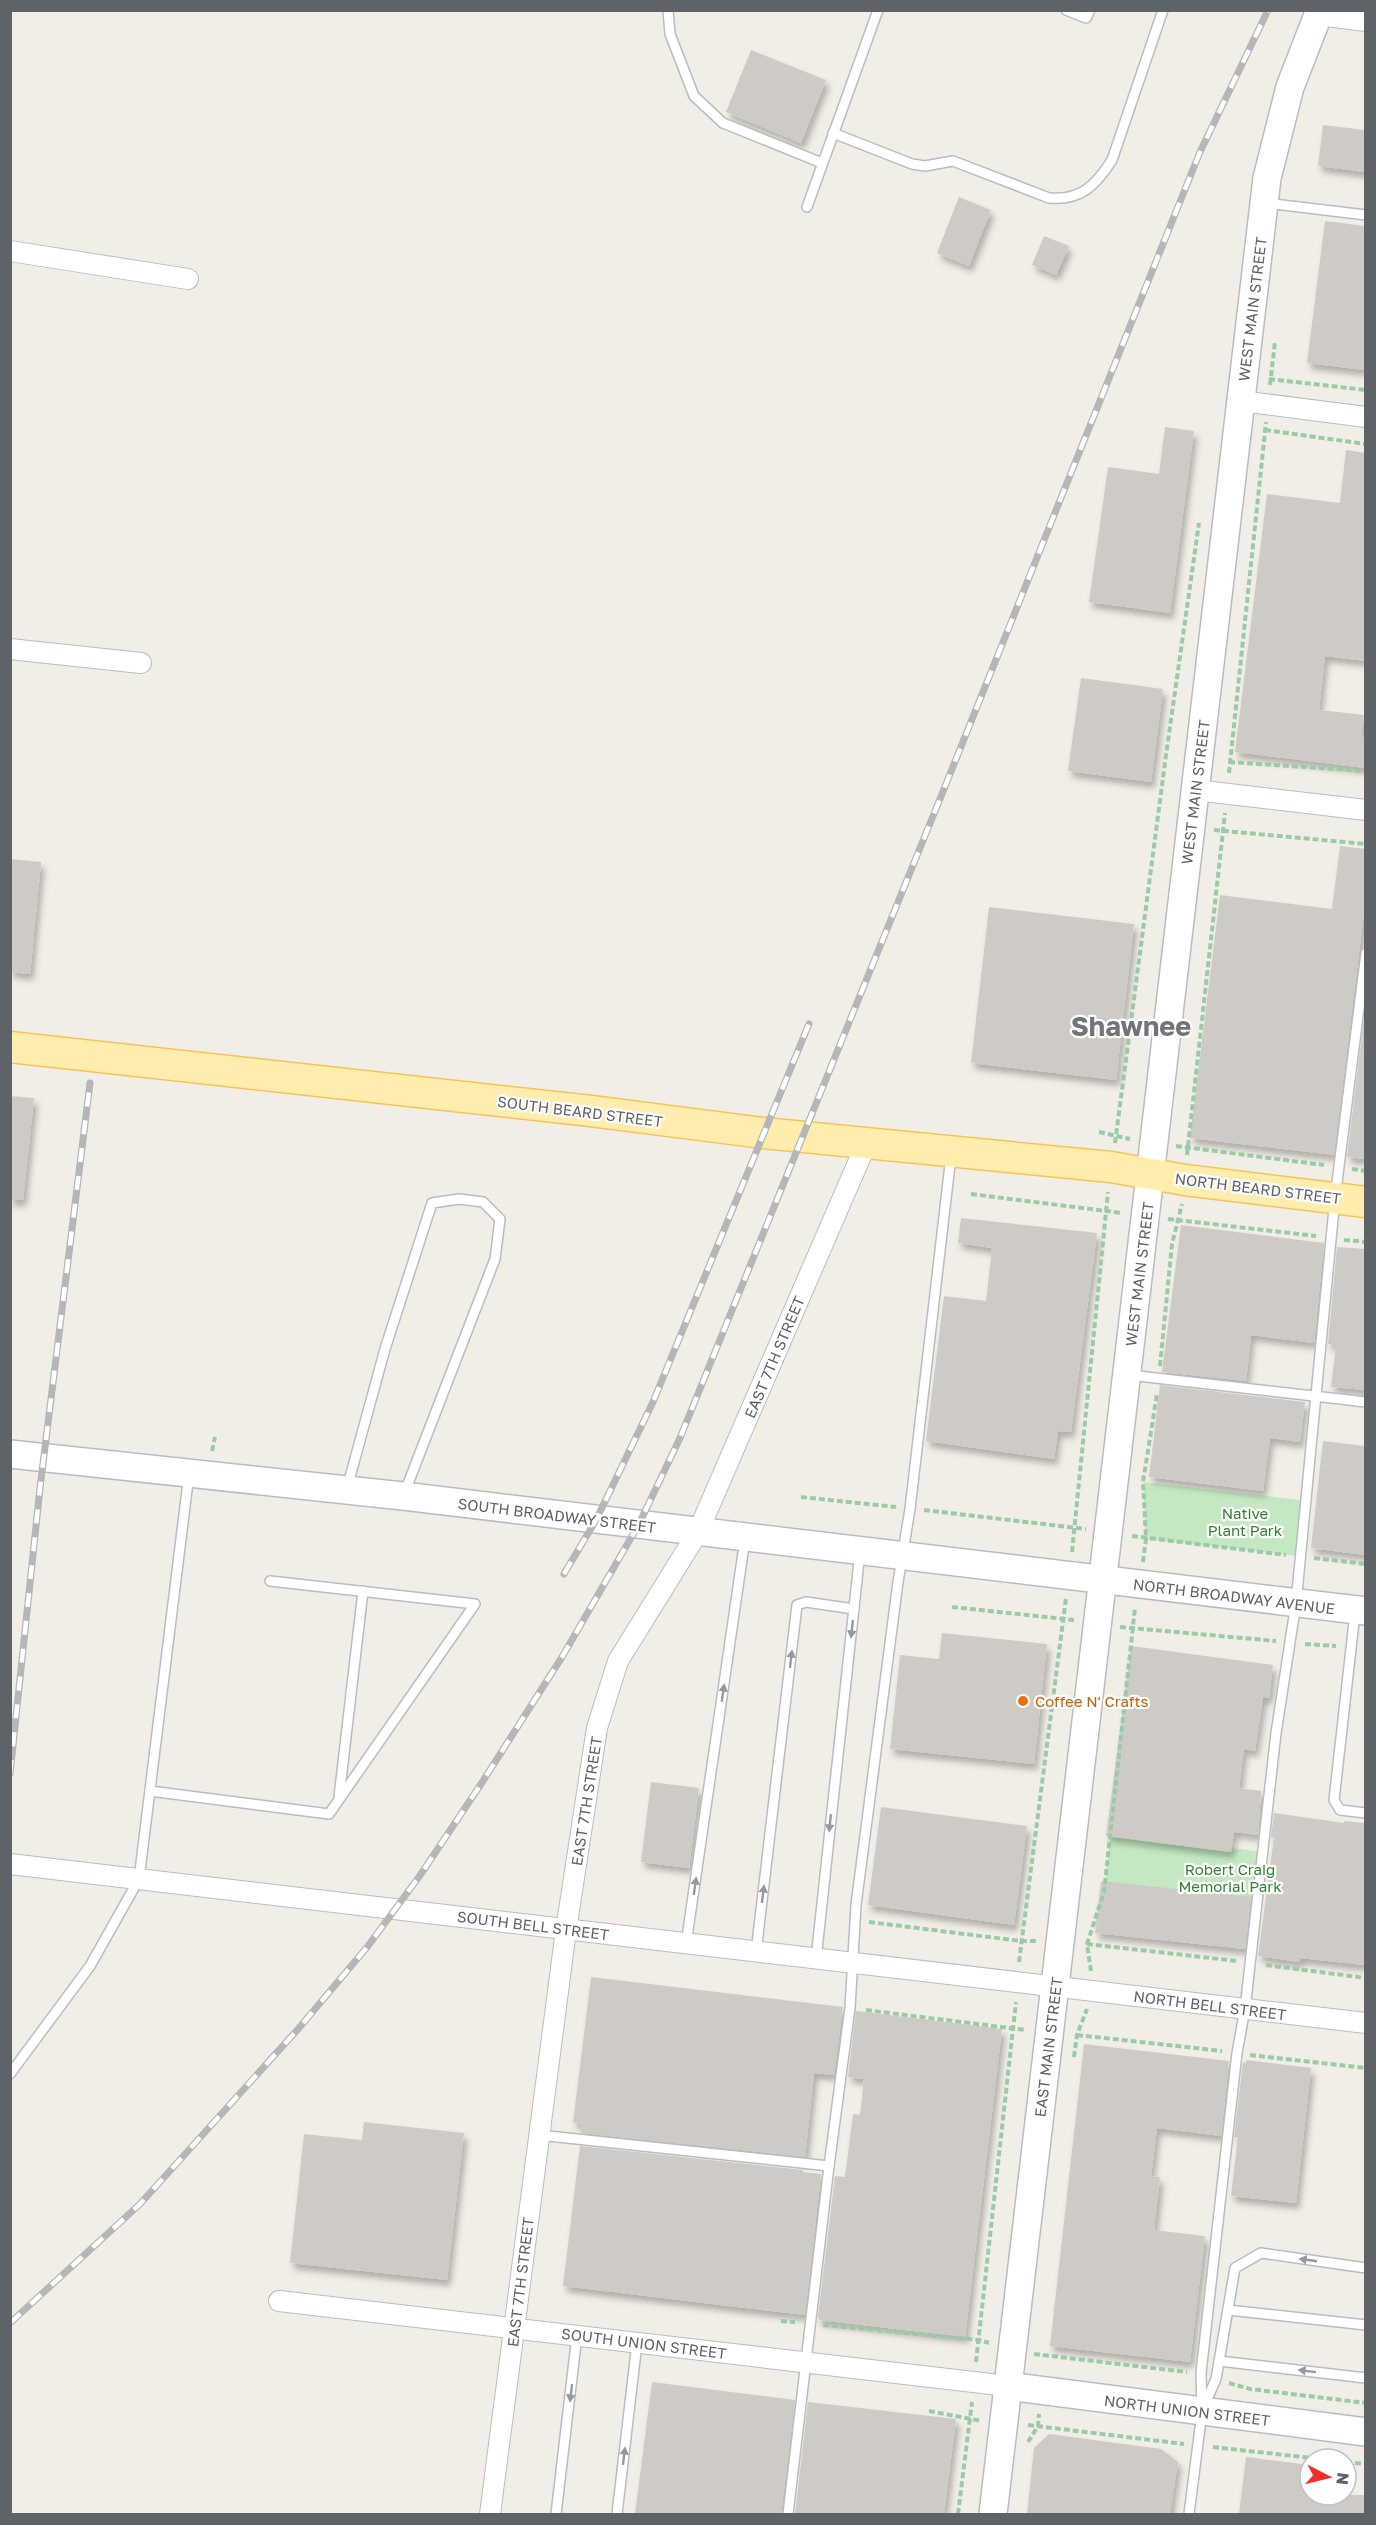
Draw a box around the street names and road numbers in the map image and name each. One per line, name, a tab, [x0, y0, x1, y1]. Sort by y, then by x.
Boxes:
street label: WEST MAIN STREET	[1234, 236, 1270, 382]
street label: WEST MAIN STREET	[1177, 719, 1213, 865]
street label: SOUTH BEARD STREET	[496, 1092, 664, 1130]
street label: NORTH BEARD STREET	[1174, 1169, 1342, 1207]
street label: WEST MAIN STREET	[1121, 1201, 1157, 1347]
street label: EAST 7TH STREET	[740, 1293, 808, 1421]
street label: SOUTH BROADWAY STREET	[457, 1494, 657, 1536]
street label: NORTH BROADWAY AVENUE	[1132, 1575, 1336, 1617]
street label: EAST 7TH STREET	[567, 1735, 605, 1867]
street label: SOUTH BELL STREET	[456, 1907, 610, 1943]
street label: EAST MAIN STREET	[1030, 1976, 1066, 2118]
street label: NORTH BELL STREET	[1133, 1987, 1287, 2023]
street label: EAST 7TH STREET	[503, 2216, 537, 2348]
street label: SOUTH UNION STREET	[560, 2324, 728, 2362]
street label: NORTH UNION STREET	[1103, 2391, 1271, 2429]

